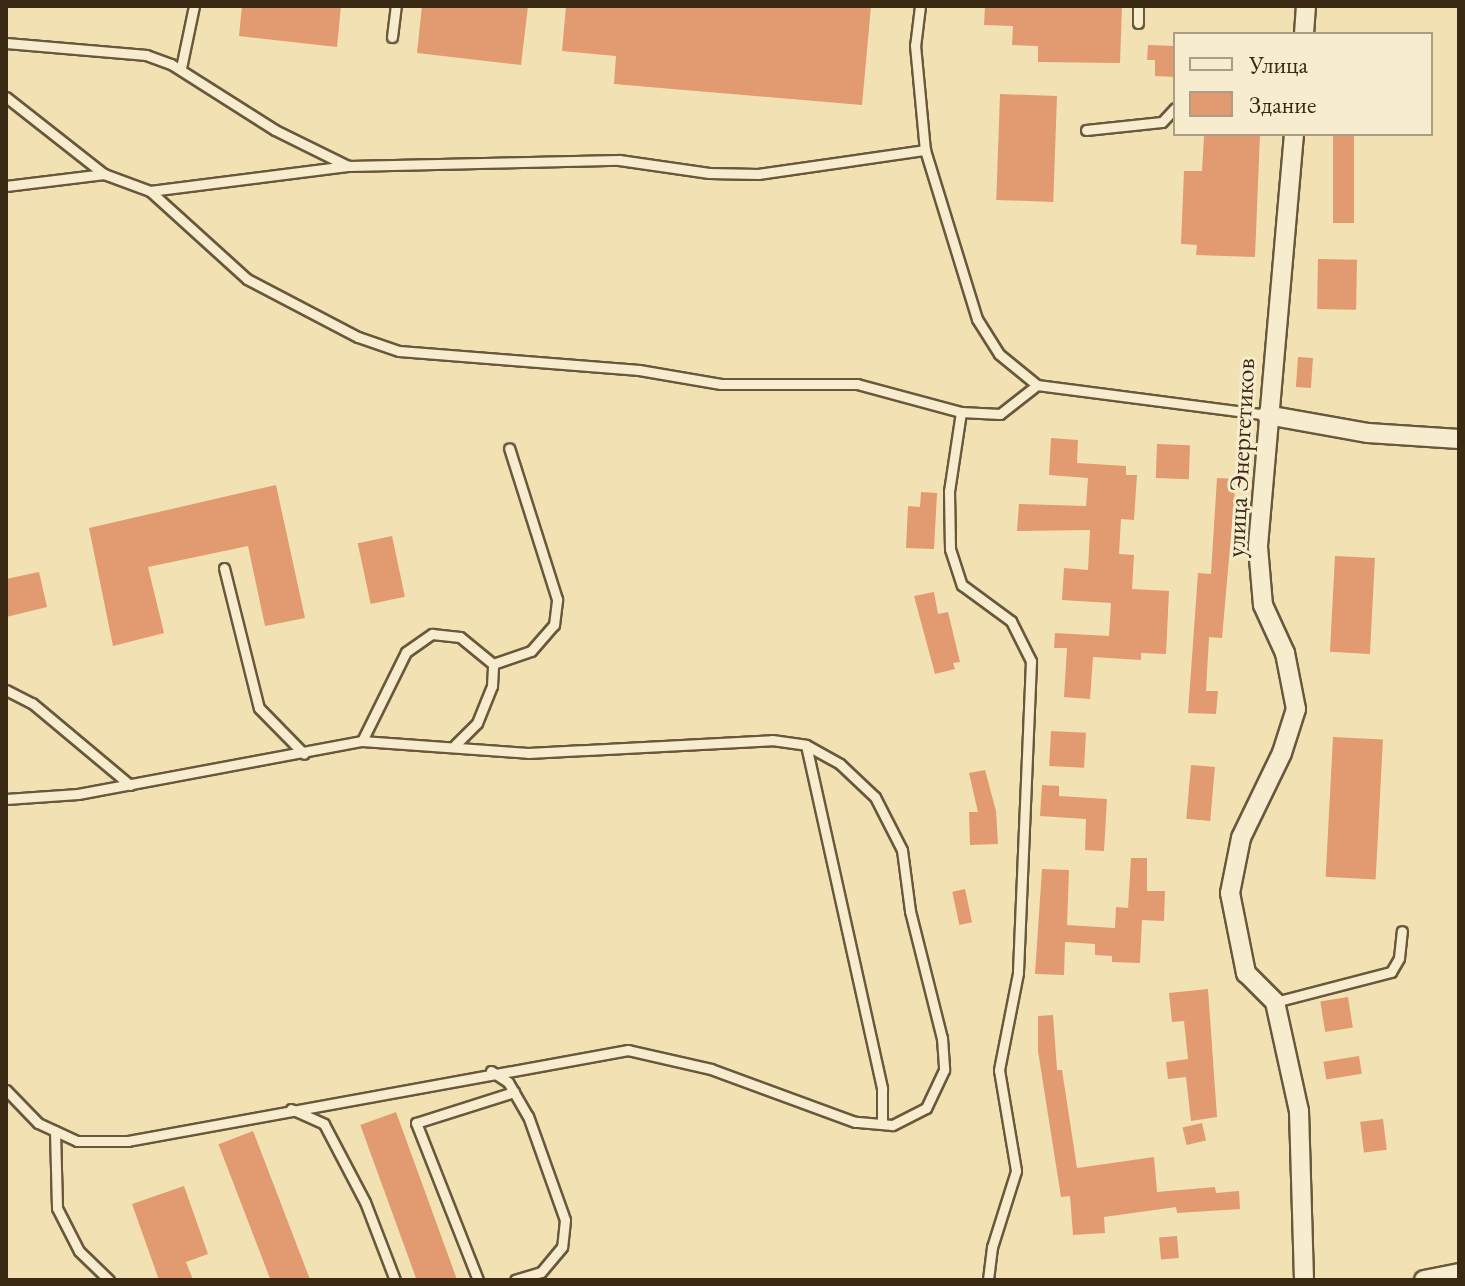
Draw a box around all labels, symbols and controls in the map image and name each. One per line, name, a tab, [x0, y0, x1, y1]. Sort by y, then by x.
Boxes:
legend	[1173, 32, 1433, 136]
text: Улица	[1249, 49, 1308, 80]
text: Здание	[1249, 89, 1316, 120]
street label: улица Энергетиков	[1220, 358, 1262, 558]

